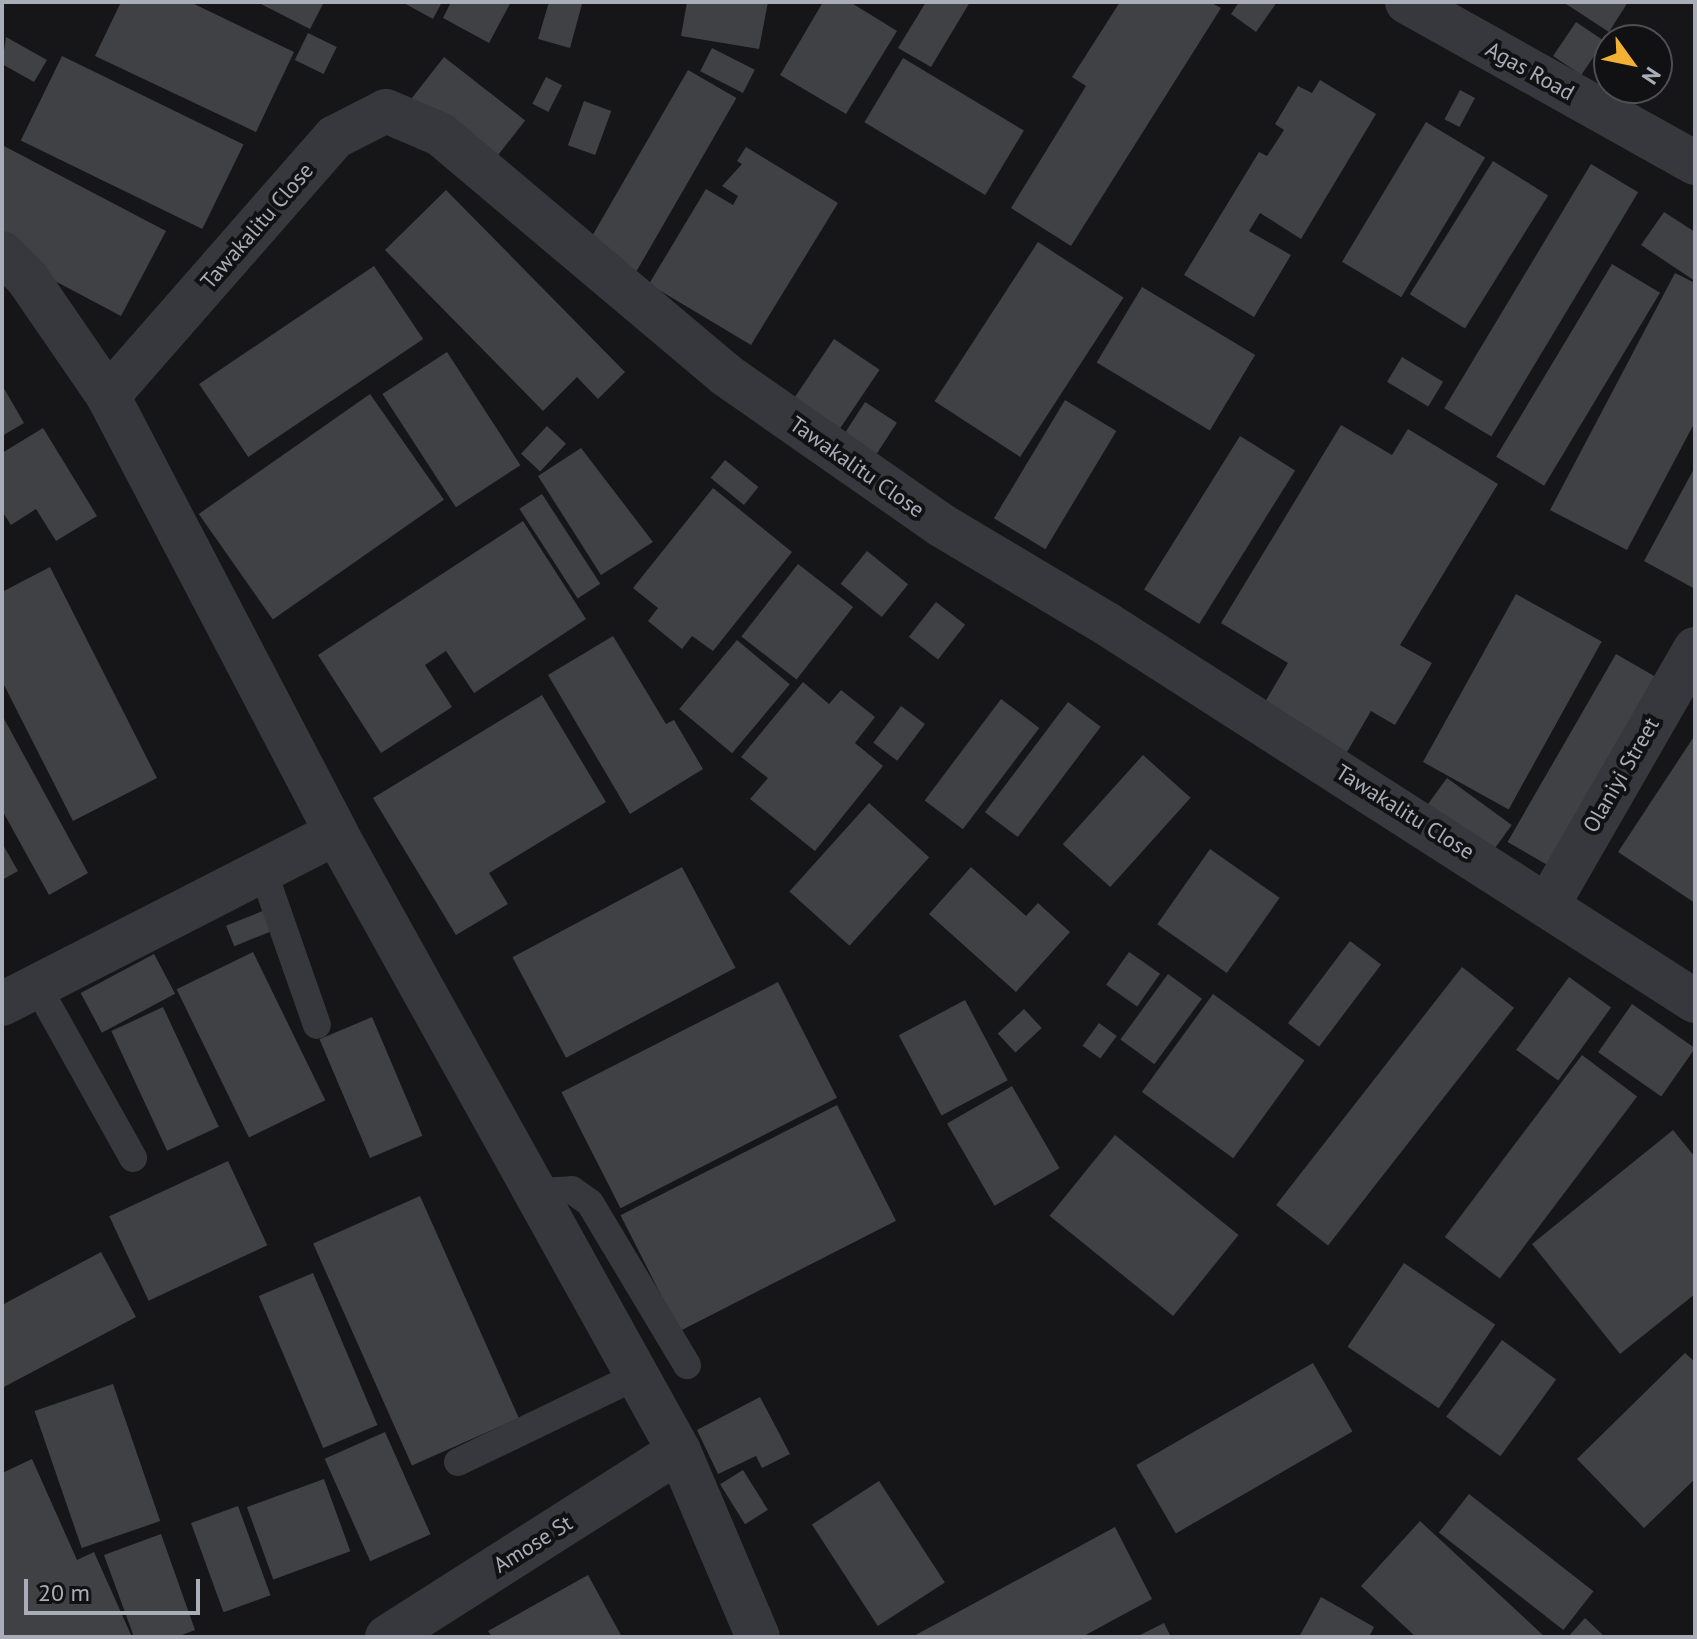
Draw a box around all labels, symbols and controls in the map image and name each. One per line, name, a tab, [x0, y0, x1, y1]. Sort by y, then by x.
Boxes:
north arrow	[1593, 24, 1673, 104]
street label: Agas Road	[1481, 36, 1579, 106]
text: N	[1636, 62, 1667, 90]
street label: Tawakalitu Close	[195, 158, 319, 294]
street label: Tawakalitu Close	[785, 411, 929, 523]
street label: Olaniyi Street	[1577, 713, 1665, 837]
street label: Tawakalitu Close	[1331, 759, 1479, 865]
street label: Amose St	[489, 1509, 577, 1579]
scale bar	[28, 1563, 204, 1613]
text: 20 m	[38, 1577, 90, 1608]

